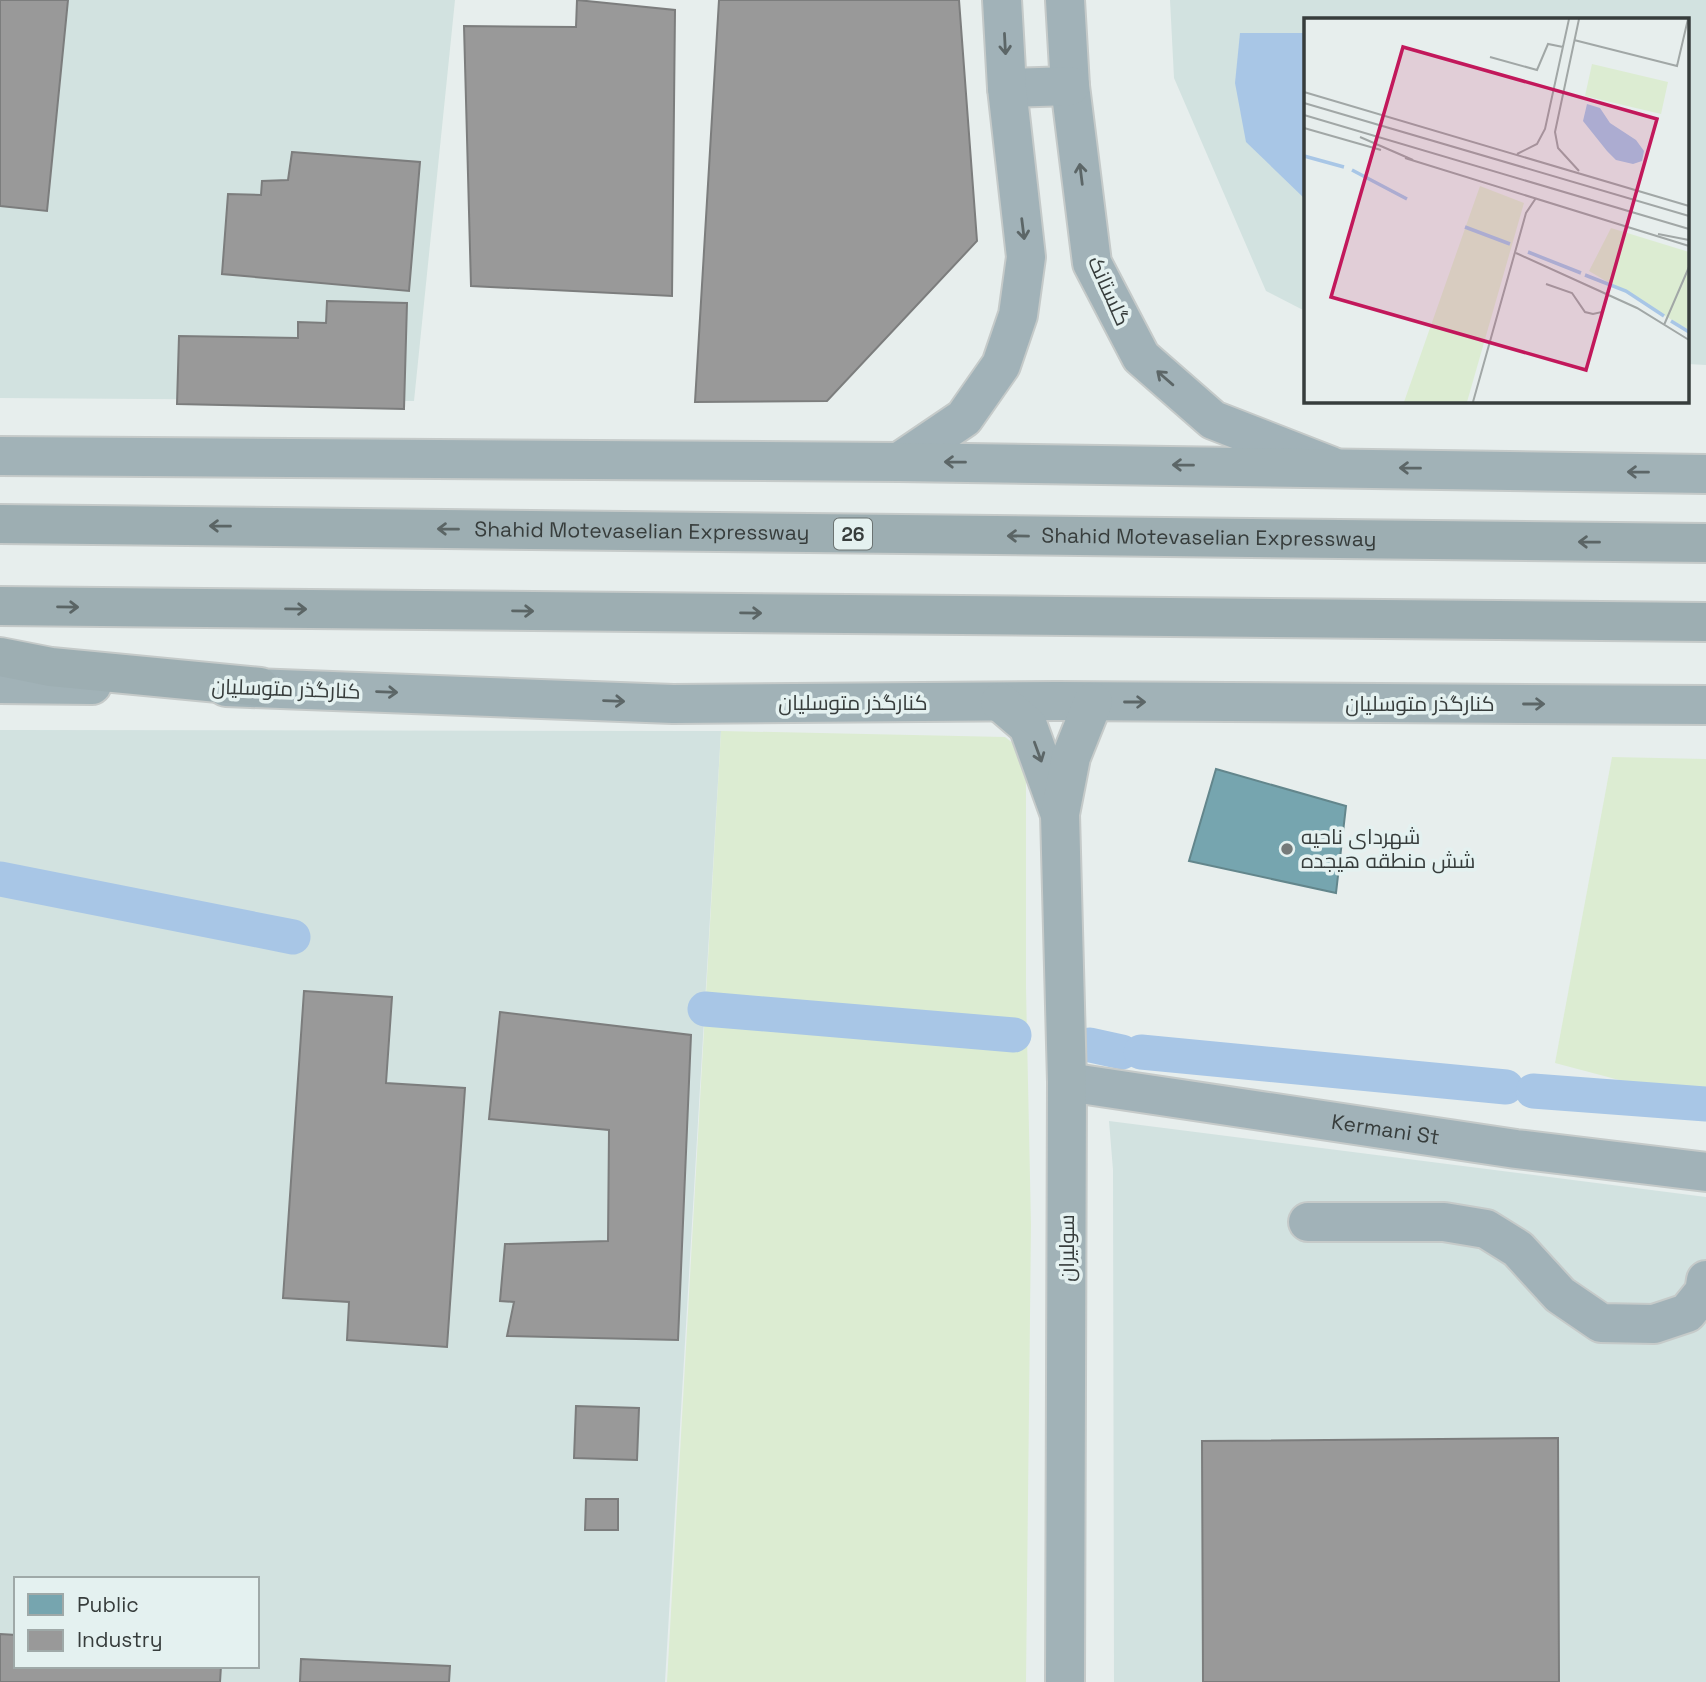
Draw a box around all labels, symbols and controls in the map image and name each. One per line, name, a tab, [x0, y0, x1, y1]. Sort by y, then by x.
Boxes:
inset map	[1304, 18, 1688, 402]
one-way arrow	[998, 32, 1011, 55]
one-way arrow	[1074, 163, 1087, 186]
one-way arrow	[1017, 217, 1030, 240]
street label: گلستانک	[1082, 252, 1137, 330]
one-way arrow	[1156, 370, 1174, 386]
one-way arrow	[944, 455, 967, 469]
one-way arrow	[1172, 458, 1195, 472]
one-way arrow	[1399, 461, 1422, 475]
one-way arrow	[1627, 466, 1650, 479]
street label: Shahid Motevaselian Expressway	[474, 515, 810, 546]
road number: 26	[834, 519, 872, 550]
one-way arrow	[209, 520, 232, 533]
one-way arrow	[437, 522, 460, 536]
street label: Shahid Motevaselian Expressway	[1041, 522, 1377, 552]
one-way arrow	[1007, 529, 1030, 543]
one-way arrow	[1578, 535, 1601, 548]
one-way arrow	[56, 600, 79, 613]
one-way arrow	[284, 602, 307, 616]
one-way arrow	[511, 604, 534, 618]
one-way arrow	[739, 606, 762, 620]
street label: کنارگذر متوسلیان	[211, 672, 361, 705]
one-way arrow	[375, 686, 398, 699]
street label: کنارگذر متوسلیان	[778, 689, 928, 716]
street label: کنارگذر متوسلیان	[1345, 690, 1495, 717]
one-way arrow	[602, 695, 625, 708]
one-way arrow	[1124, 695, 1147, 709]
one-way arrow	[1523, 698, 1546, 711]
one-way arrow	[1033, 741, 1045, 763]
place label: شهردای ناحیه شش منطقه هیجده	[1301, 823, 1475, 874]
marker: شهردای ناحیه شش منطقه هیجده	[1279, 841, 1295, 857]
street label: Kermani St	[1330, 1108, 1441, 1150]
street label: سولیران	[1053, 1214, 1080, 1282]
legend	[14, 1577, 259, 1668]
text: Public	[77, 1591, 139, 1618]
text: Industry	[77, 1626, 163, 1653]

